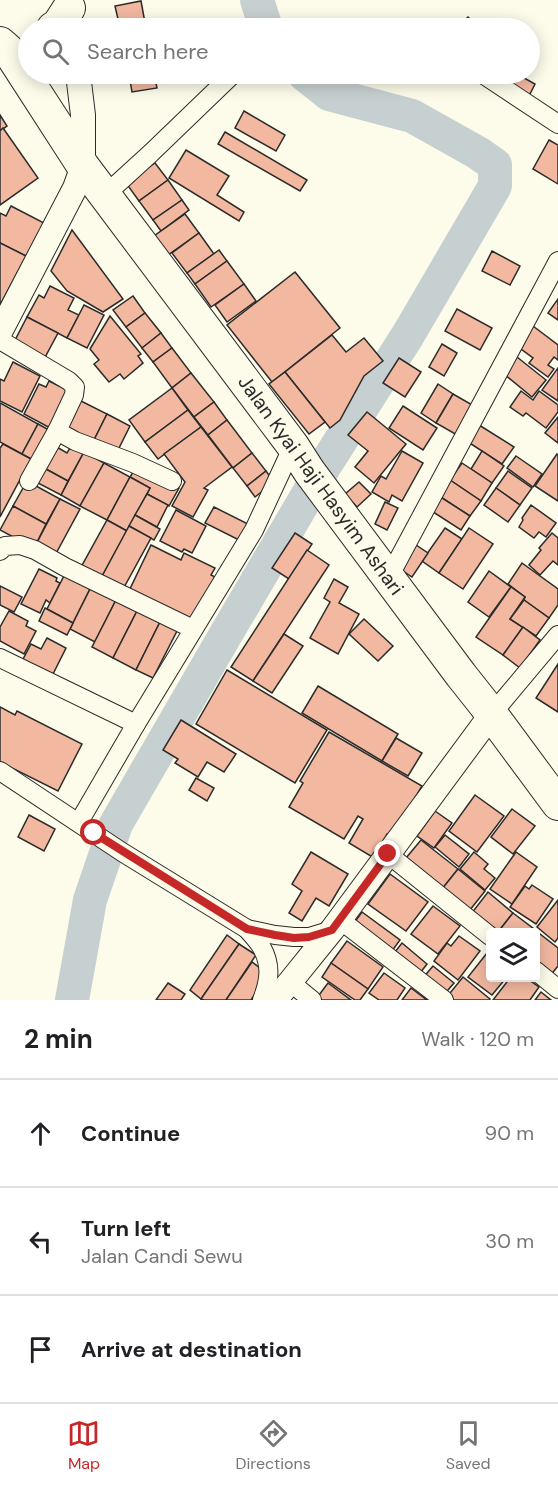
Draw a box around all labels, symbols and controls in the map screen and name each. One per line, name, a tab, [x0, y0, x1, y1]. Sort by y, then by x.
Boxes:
search box	[18, 18, 540, 84]
icon: search	[39, 35, 72, 68]
text: Search here	[87, 37, 208, 66]
street label: Jalan Kyai Haji Hasyim Ashari	[232, 370, 410, 600]
route start	[80, 819, 106, 845]
route end	[374, 840, 400, 866]
map controls	[486, 928, 540, 982]
button: layers	[486, 928, 540, 982]
text: 2 min	[24, 1022, 93, 1056]
text: Walk · 120 m	[421, 1026, 534, 1052]
icon: ahead	[24, 1117, 57, 1150]
text: Continue	[81, 1119, 180, 1148]
text: 90 m	[485, 1120, 534, 1146]
text: Turn left	[81, 1214, 171, 1243]
icon: left	[24, 1225, 57, 1258]
text: 30 m	[485, 1228, 534, 1254]
text: Jalan Candi Sewu	[81, 1243, 243, 1269]
icon: arrive	[24, 1333, 57, 1366]
text: Arrive at destination	[81, 1335, 302, 1364]
tab: Map	[67, 1417, 100, 1474]
tab: Directions	[235, 1417, 311, 1474]
tab: Saved	[446, 1417, 491, 1474]

